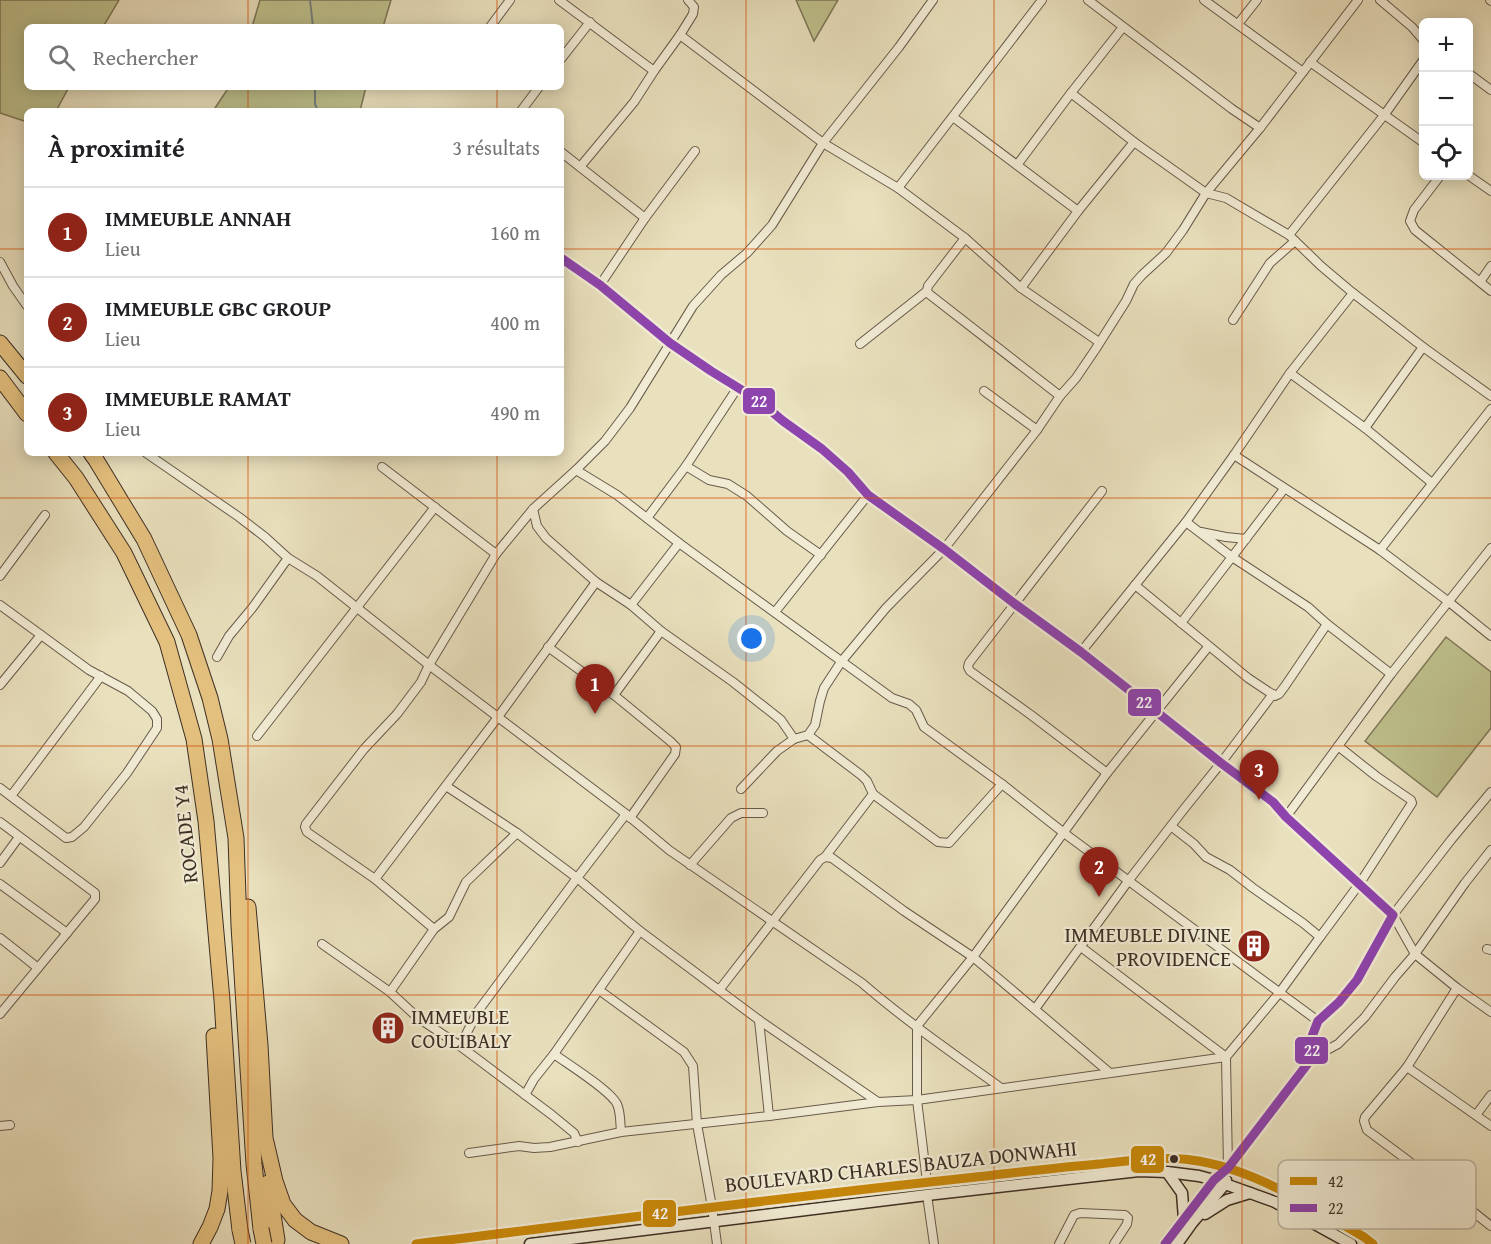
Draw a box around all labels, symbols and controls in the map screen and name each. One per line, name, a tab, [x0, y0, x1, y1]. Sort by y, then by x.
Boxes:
map controls	[1419, 18, 1473, 180]
button: +	[1419, 18, 1473, 72]
search box	[24, 24, 564, 90]
icon: search	[45, 41, 78, 74]
text: Rechercher	[93, 41, 198, 73]
button: −	[1419, 72, 1473, 126]
button: locate	[1419, 126, 1473, 180]
text: À proximité	[48, 128, 185, 167]
text: 3 résultats	[452, 133, 540, 162]
text: IMMEUBLE ANNAH	[105, 202, 291, 234]
text: 1	[62, 218, 73, 247]
text: 160 m	[490, 218, 540, 247]
text: Lieu	[105, 234, 141, 263]
text: IMMEUBLE GBC GROUP	[105, 292, 331, 324]
text: 2	[62, 308, 73, 337]
text: 400 m	[490, 308, 540, 337]
text: Lieu	[105, 324, 141, 353]
text: IMMEUBLE RAMAT	[105, 382, 291, 414]
line badge: 22	[742, 387, 776, 415]
text: 22	[751, 389, 767, 413]
text: 3	[62, 398, 73, 427]
text: 490 m	[490, 398, 540, 427]
text: Lieu	[105, 414, 141, 443]
your location	[737, 624, 766, 653]
pin: 1	[576, 664, 614, 714]
line badge: 22	[1127, 688, 1162, 717]
text: 22	[1136, 690, 1152, 714]
pin: 3	[1240, 750, 1278, 800]
street label: ROCADE Y4	[164, 783, 206, 885]
pin: 2	[1080, 848, 1118, 897]
place label: IMMEUBLE DIVINE PROVIDENCE	[1064, 919, 1231, 974]
building icon: IMMEUBLE DIVINE PROVIDENCE	[1236, 928, 1272, 964]
place label: IMMEUBLE COULIBALY	[411, 1001, 512, 1056]
building icon: IMMEUBLE COULIBALY	[370, 1010, 406, 1046]
line badge: 22	[1294, 1036, 1329, 1065]
text: 22	[1304, 1038, 1320, 1062]
street label: BOULEVARD CHARLES BAUZA DONWAHI	[723, 1132, 1079, 1200]
line badge: 42	[1130, 1145, 1165, 1174]
text: 42	[1140, 1147, 1156, 1171]
unlabelled marker	[1168, 1153, 1180, 1165]
legend	[1278, 1160, 1476, 1229]
text: 42	[1328, 1169, 1343, 1193]
text: 22	[1328, 1196, 1343, 1220]
line badge: 42	[642, 1199, 677, 1228]
text: 42	[652, 1201, 668, 1225]

